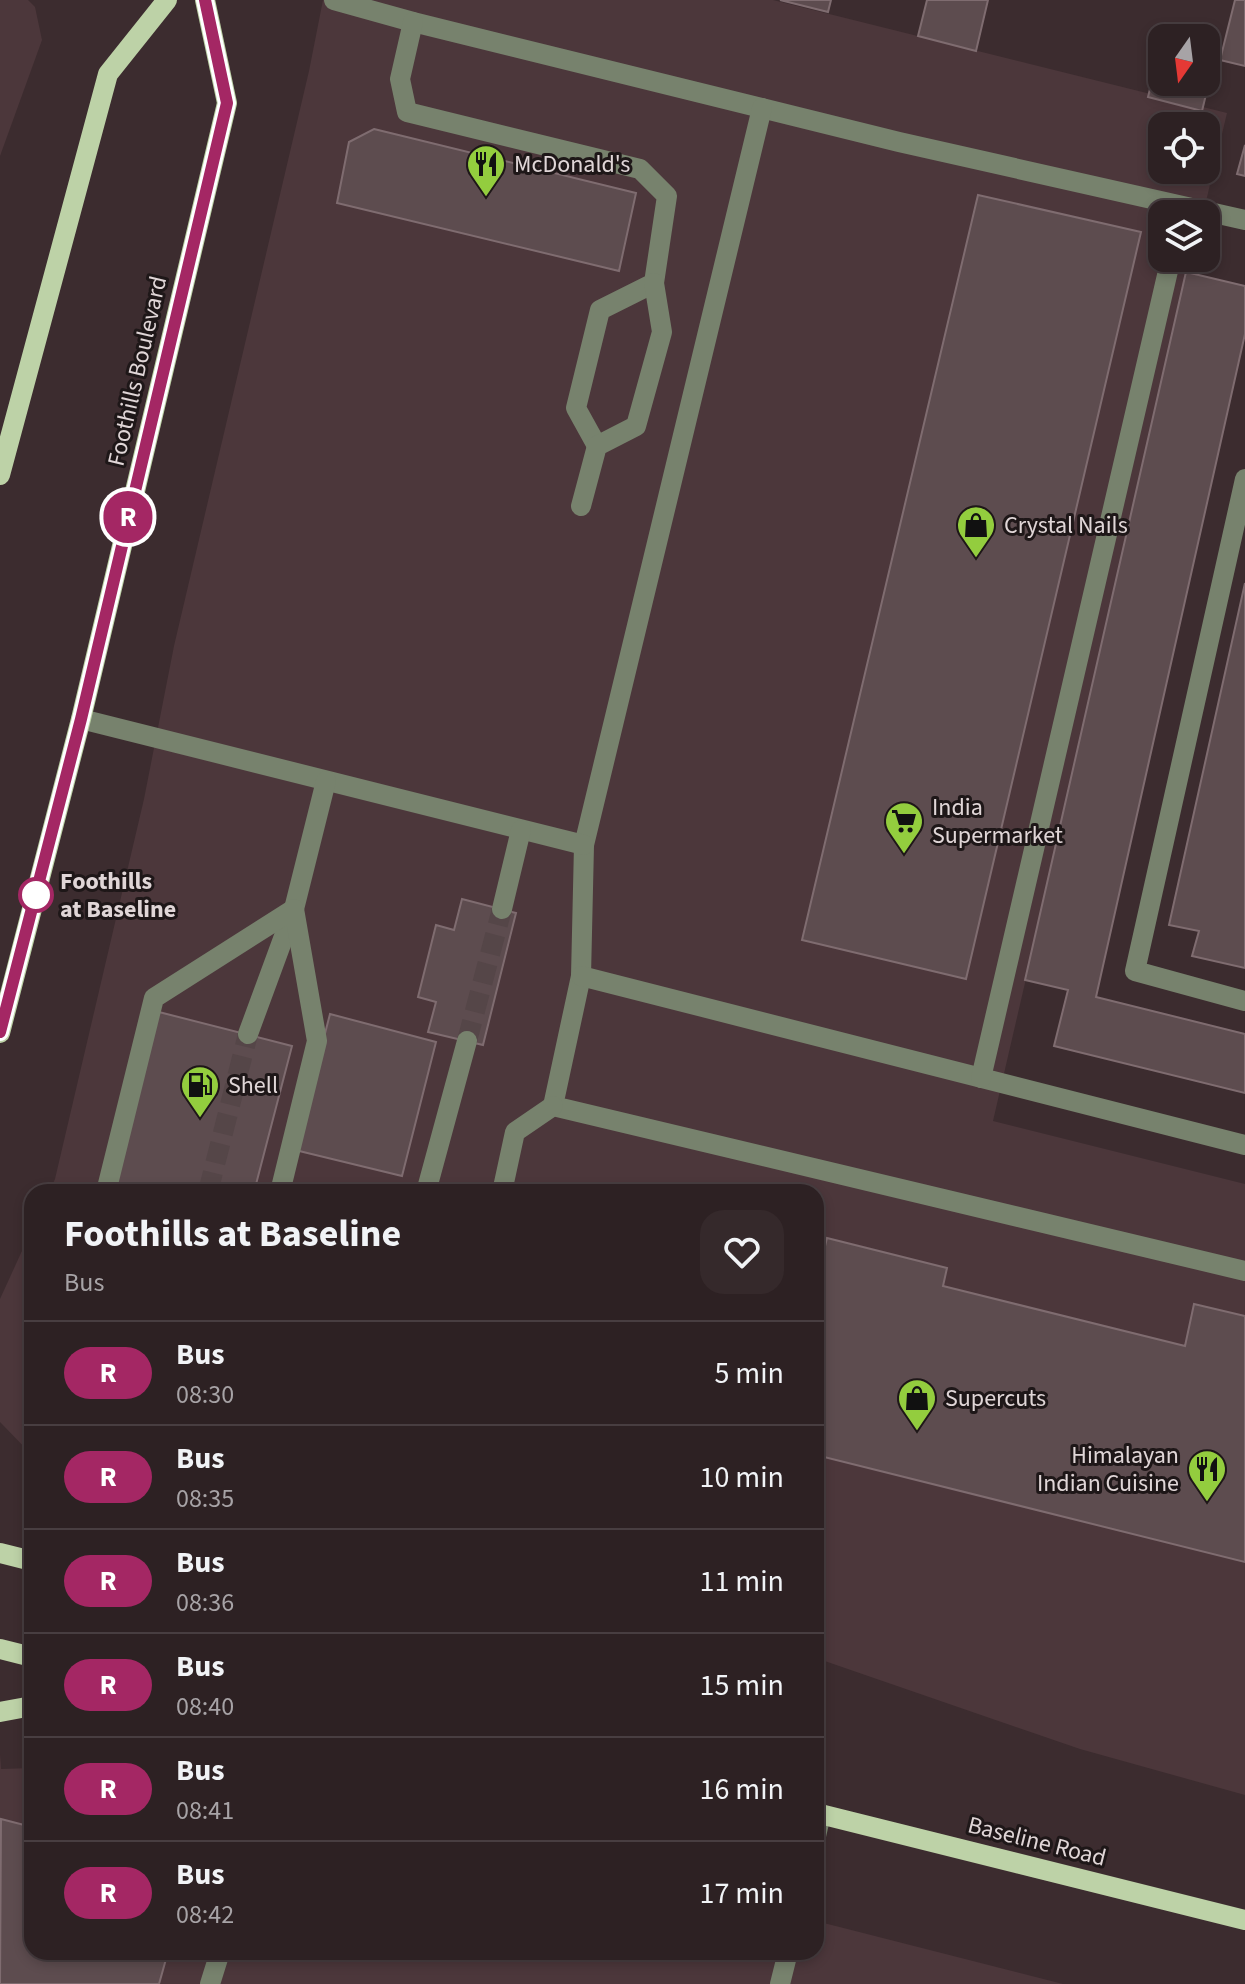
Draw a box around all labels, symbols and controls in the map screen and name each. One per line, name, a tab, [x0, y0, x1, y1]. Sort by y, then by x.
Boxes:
north arrow	[1148, 24, 1220, 96]
map controls	[1148, 24, 1220, 272]
button: locate	[1148, 112, 1220, 184]
restaurant icon: McDonald's	[465, 143, 507, 198]
place label: McDonald's	[514, 147, 630, 182]
button: layers	[1148, 200, 1220, 272]
street label: Foothills Boulevard	[99, 273, 176, 469]
line badge: R	[102, 491, 154, 543]
text: R	[119, 497, 137, 537]
shop icon: Crystal Nails	[955, 504, 997, 559]
place label: Crystal Nails	[1004, 508, 1128, 543]
place label: India Supermarket	[932, 790, 1063, 853]
supermarket icon: India Supermarket	[883, 800, 925, 855]
place label: Foothills at Baseline	[60, 864, 176, 927]
marker: Foothills at Baseline	[19, 878, 53, 912]
fuel station icon: Shell	[179, 1064, 221, 1119]
place label: Shell	[228, 1068, 278, 1103]
text: Foothills at Baseline	[64, 1207, 401, 1261]
button: heart	[700, 1210, 784, 1294]
text: Bus	[64, 1264, 104, 1301]
text: Bus	[176, 1333, 224, 1376]
text: 5 min	[714, 1352, 784, 1395]
text: R	[99, 1353, 117, 1393]
text: 08:30	[176, 1376, 234, 1413]
shop icon: Supercuts	[896, 1377, 938, 1432]
place label: Supercuts	[945, 1381, 1046, 1416]
text: Bus	[176, 1437, 224, 1480]
place label: Himalayan Indian Cuisine	[1037, 1438, 1179, 1501]
restaurant icon: Himalayan Indian Cuisine	[1186, 1448, 1228, 1503]
text: 10 min	[700, 1456, 784, 1499]
text: R	[99, 1457, 117, 1497]
text: 08:35	[176, 1480, 234, 1517]
text: Bus	[176, 1541, 224, 1584]
text: 11 min	[700, 1560, 784, 1603]
text: R	[99, 1561, 117, 1601]
text: 08:36	[176, 1584, 234, 1621]
text: Bus	[176, 1645, 224, 1688]
text: 15 min	[700, 1664, 784, 1707]
text: R	[99, 1665, 117, 1705]
text: 08:40	[176, 1688, 234, 1725]
text: Bus	[176, 1749, 224, 1792]
text: 16 min	[700, 1768, 784, 1811]
text: R	[99, 1769, 117, 1809]
text: 08:41	[176, 1792, 234, 1829]
street label: Baseline Road	[964, 1807, 1110, 1876]
text: Bus	[176, 1853, 224, 1896]
text: 17 min	[700, 1872, 784, 1915]
text: R	[99, 1873, 117, 1913]
text: 08:42	[176, 1896, 234, 1933]

